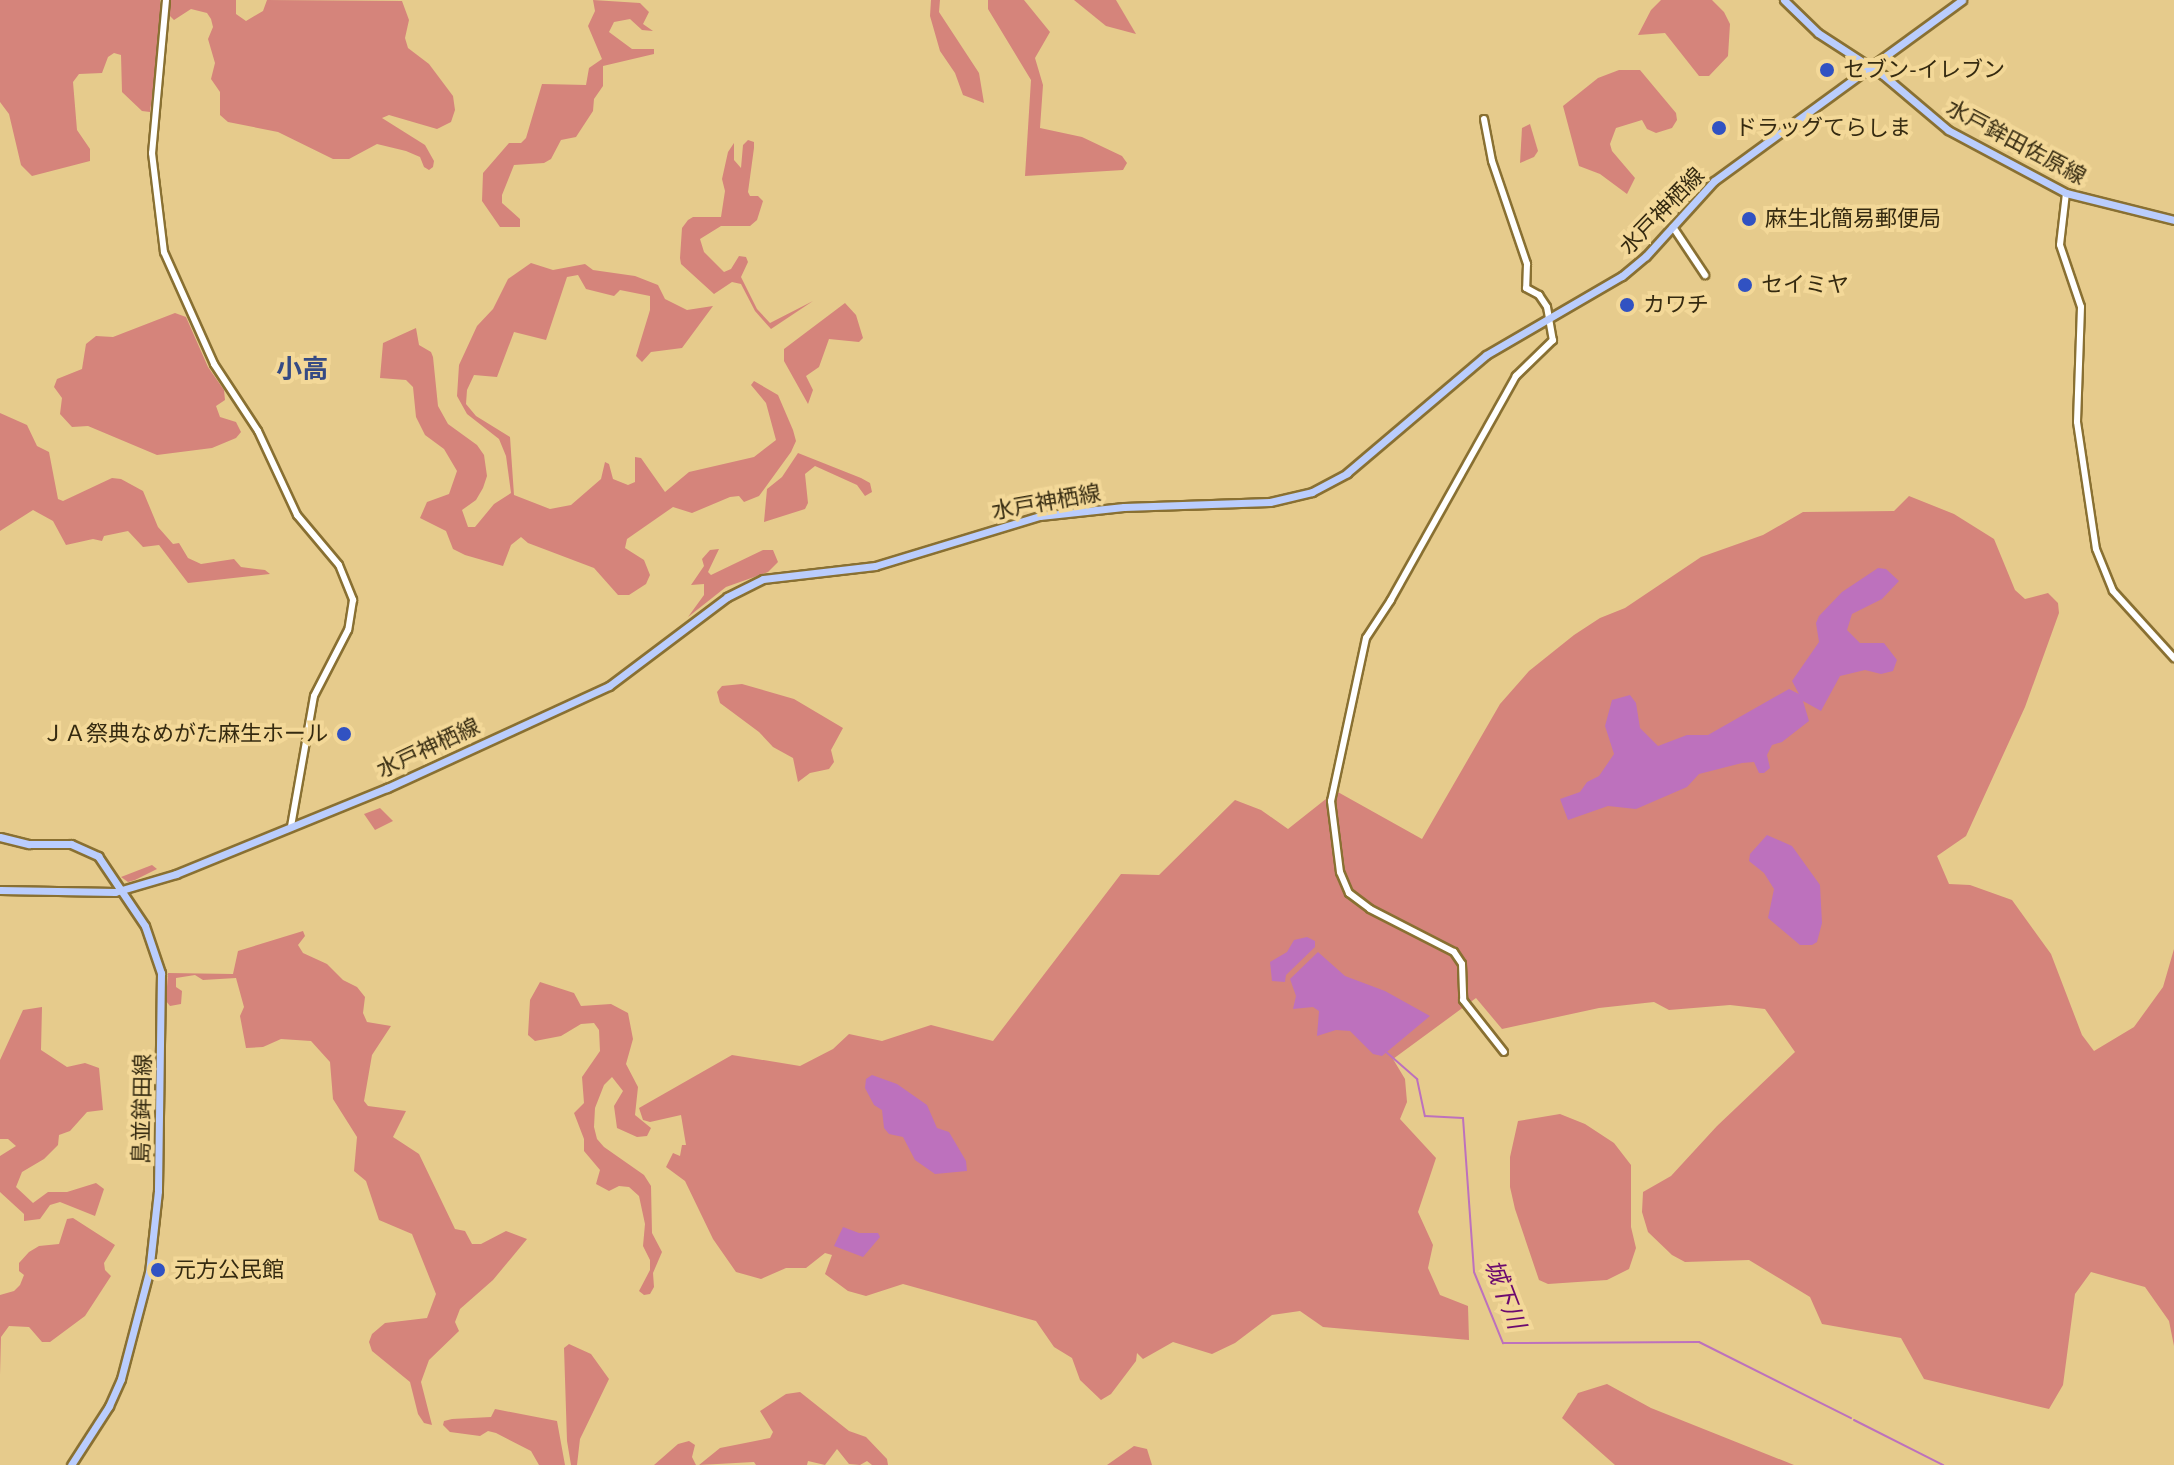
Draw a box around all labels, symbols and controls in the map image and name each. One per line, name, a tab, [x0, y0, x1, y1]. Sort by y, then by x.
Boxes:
place label: セブン-イレブン	[1843, 57, 2005, 83]
marker: セブン-イレブン	[1818, 61, 1836, 79]
street label: 水戸鉾田佐原線	[1942, 94, 2090, 190]
place label: ドラッグてらしま	[1735, 115, 1911, 141]
marker: ドラッグてらしま	[1710, 119, 1728, 137]
street label: 水戸神栖線	[1614, 162, 1710, 260]
place label: 麻生北簡易郵便局	[1765, 206, 1941, 232]
marker: 麻生北簡易郵便局	[1740, 210, 1758, 228]
place label: セイミヤ	[1761, 272, 1849, 298]
marker: セイミヤ	[1736, 276, 1754, 294]
place label: カワチ	[1643, 292, 1709, 318]
marker: カワチ	[1618, 296, 1636, 314]
district label: 小高	[276, 353, 328, 385]
street label: 水戸神栖線	[990, 479, 1102, 525]
street label: 水戸神栖線	[373, 713, 483, 783]
place label: ＪＡ祭典なめがた麻生ホール	[42, 721, 328, 747]
marker: ＪＡ祭典なめがた麻生ホール	[335, 725, 353, 743]
street label: 島並鉾田線	[128, 1054, 156, 1164]
water label: 城下川	[1479, 1255, 1531, 1333]
place label: 元方公民館	[174, 1257, 284, 1283]
marker: 元方公民館	[149, 1261, 167, 1279]

